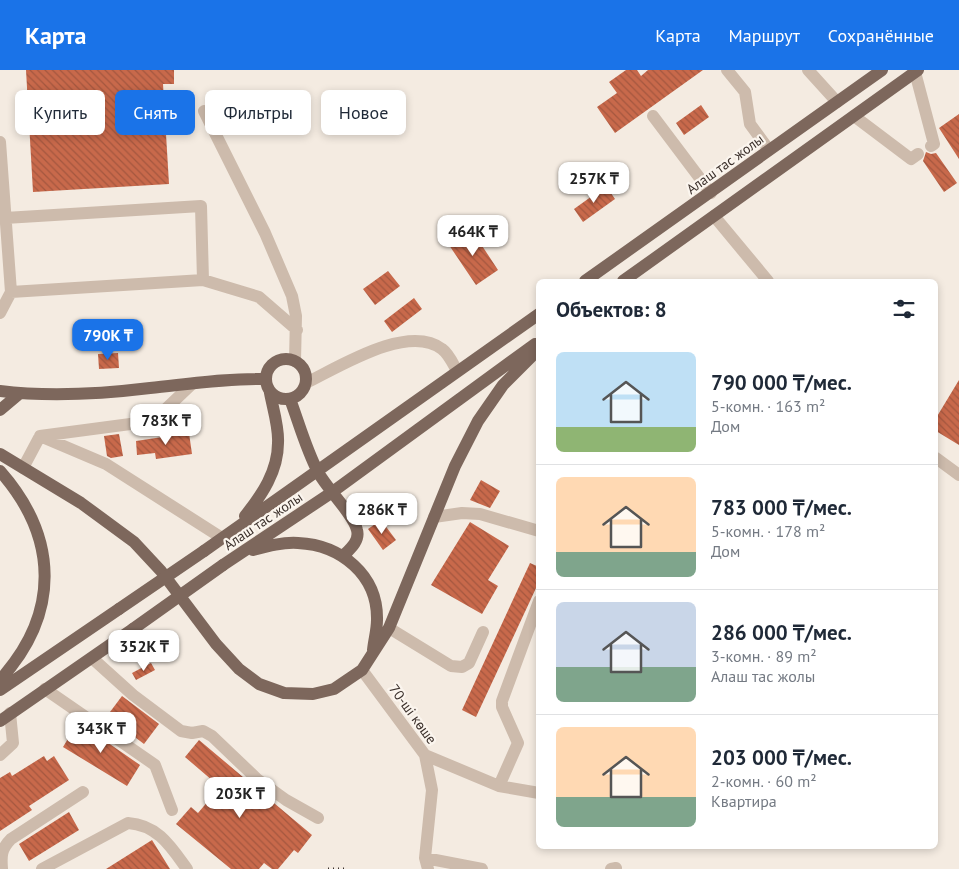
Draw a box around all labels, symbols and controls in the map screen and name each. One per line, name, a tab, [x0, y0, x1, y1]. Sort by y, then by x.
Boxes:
text: Карта	[25, 20, 87, 51]
text: Карта	[655, 24, 701, 47]
text: Маршрут	[729, 24, 800, 47]
text: Сохранённые	[828, 24, 934, 47]
chip: Купить	[15, 90, 105, 135]
chip: Снять	[115, 90, 195, 135]
chip: Фильтры	[205, 90, 311, 135]
chip: Новое	[321, 90, 406, 135]
street label: Алаш тас жолы	[683, 130, 767, 198]
pin: 257K ₸	[553, 162, 635, 204]
text: 257K ₸	[569, 168, 619, 188]
pin: 464K ₸	[432, 214, 514, 257]
text: 464K ₸	[448, 221, 498, 241]
icon: filters	[890, 295, 918, 323]
text: Объектов: 8	[556, 296, 667, 323]
pin: 790K ₸	[67, 318, 149, 361]
text: 790K ₸	[83, 325, 133, 345]
text: 790 000 ₸/мес.	[711, 369, 852, 396]
icon: home	[596, 372, 656, 432]
text: 5-комн. · 163 m²	[711, 396, 825, 416]
pin: 783K ₸	[125, 404, 207, 446]
text: 783K ₸	[141, 410, 191, 430]
text: Дом	[711, 416, 740, 436]
street label: Алаш тас жолы	[220, 488, 306, 554]
pin: 286K ₸	[341, 492, 423, 535]
text: 783 000 ₸/мес.	[711, 494, 852, 521]
icon: home	[596, 497, 656, 557]
text: 286K ₸	[357, 499, 407, 519]
text: 5-комн. · 178 m²	[711, 521, 825, 541]
text: Дом	[711, 541, 740, 561]
text: 286 000 ₸/мес.	[711, 619, 852, 646]
icon: home	[596, 622, 656, 682]
pin: 352K ₸	[103, 630, 185, 672]
text: 352K ₸	[119, 636, 169, 656]
text: 3-комн. · 89 m²	[711, 646, 817, 666]
text: Алаш тас жолы	[711, 666, 815, 686]
street label: 70-ші көше	[385, 681, 441, 747]
pin: 343K ₸	[60, 712, 142, 754]
text: 343K ₸	[76, 718, 126, 738]
text: 203 000 ₸/мес.	[711, 744, 852, 771]
icon: home	[596, 747, 656, 807]
text: 2-комн. · 60 m²	[711, 771, 817, 791]
pin: 203K ₸	[199, 776, 281, 819]
text: 203K ₸	[215, 783, 265, 803]
text: Квартира	[711, 791, 777, 811]

